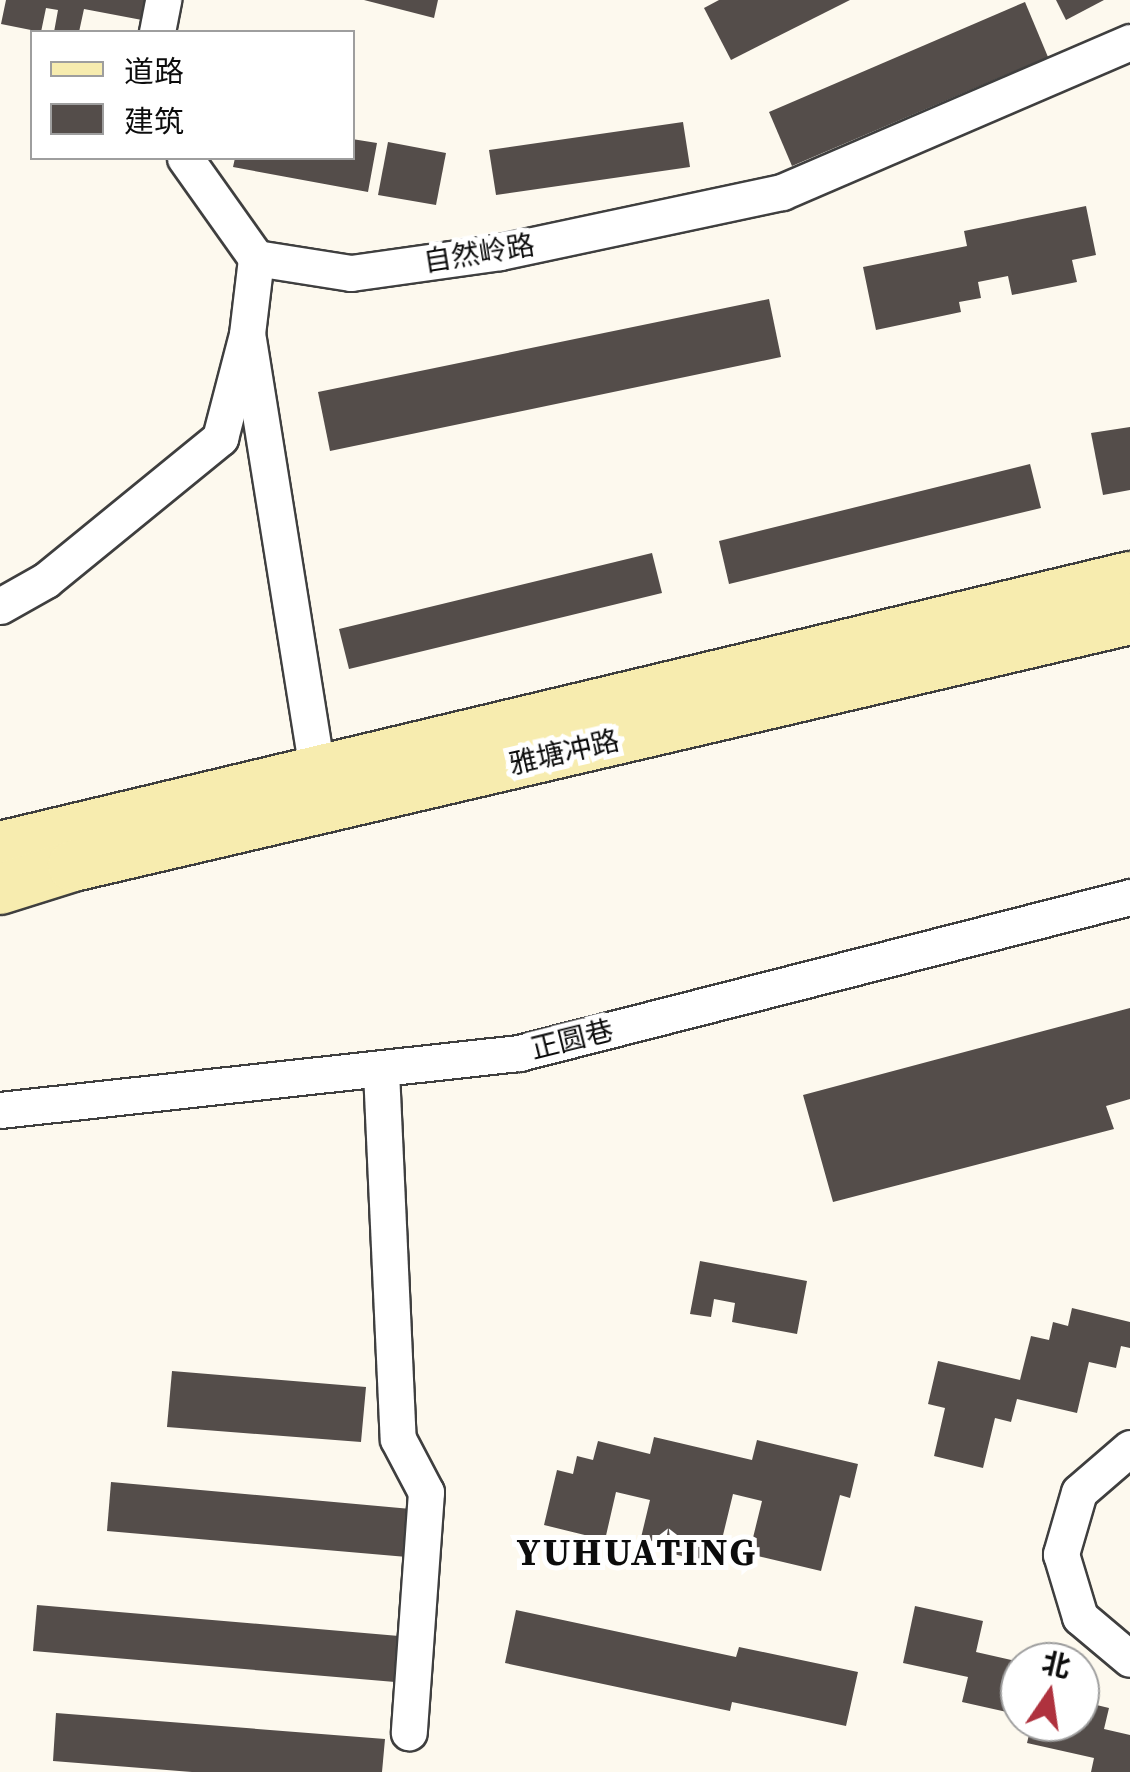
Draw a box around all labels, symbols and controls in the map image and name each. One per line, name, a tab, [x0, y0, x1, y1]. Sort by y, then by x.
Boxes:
legend	[30, 30, 355, 160]
text: 道路	[124, 51, 184, 92]
text: 建筑	[124, 101, 184, 142]
street label: 自然岭路	[421, 228, 537, 278]
street label: 雅塘冲路	[506, 723, 622, 781]
street label: 正圆巷	[527, 1013, 617, 1065]
district label: YUHUATING	[516, 1530, 758, 1576]
north arrow	[1000, 1642, 1100, 1742]
text: 北	[1038, 1643, 1074, 1686]

